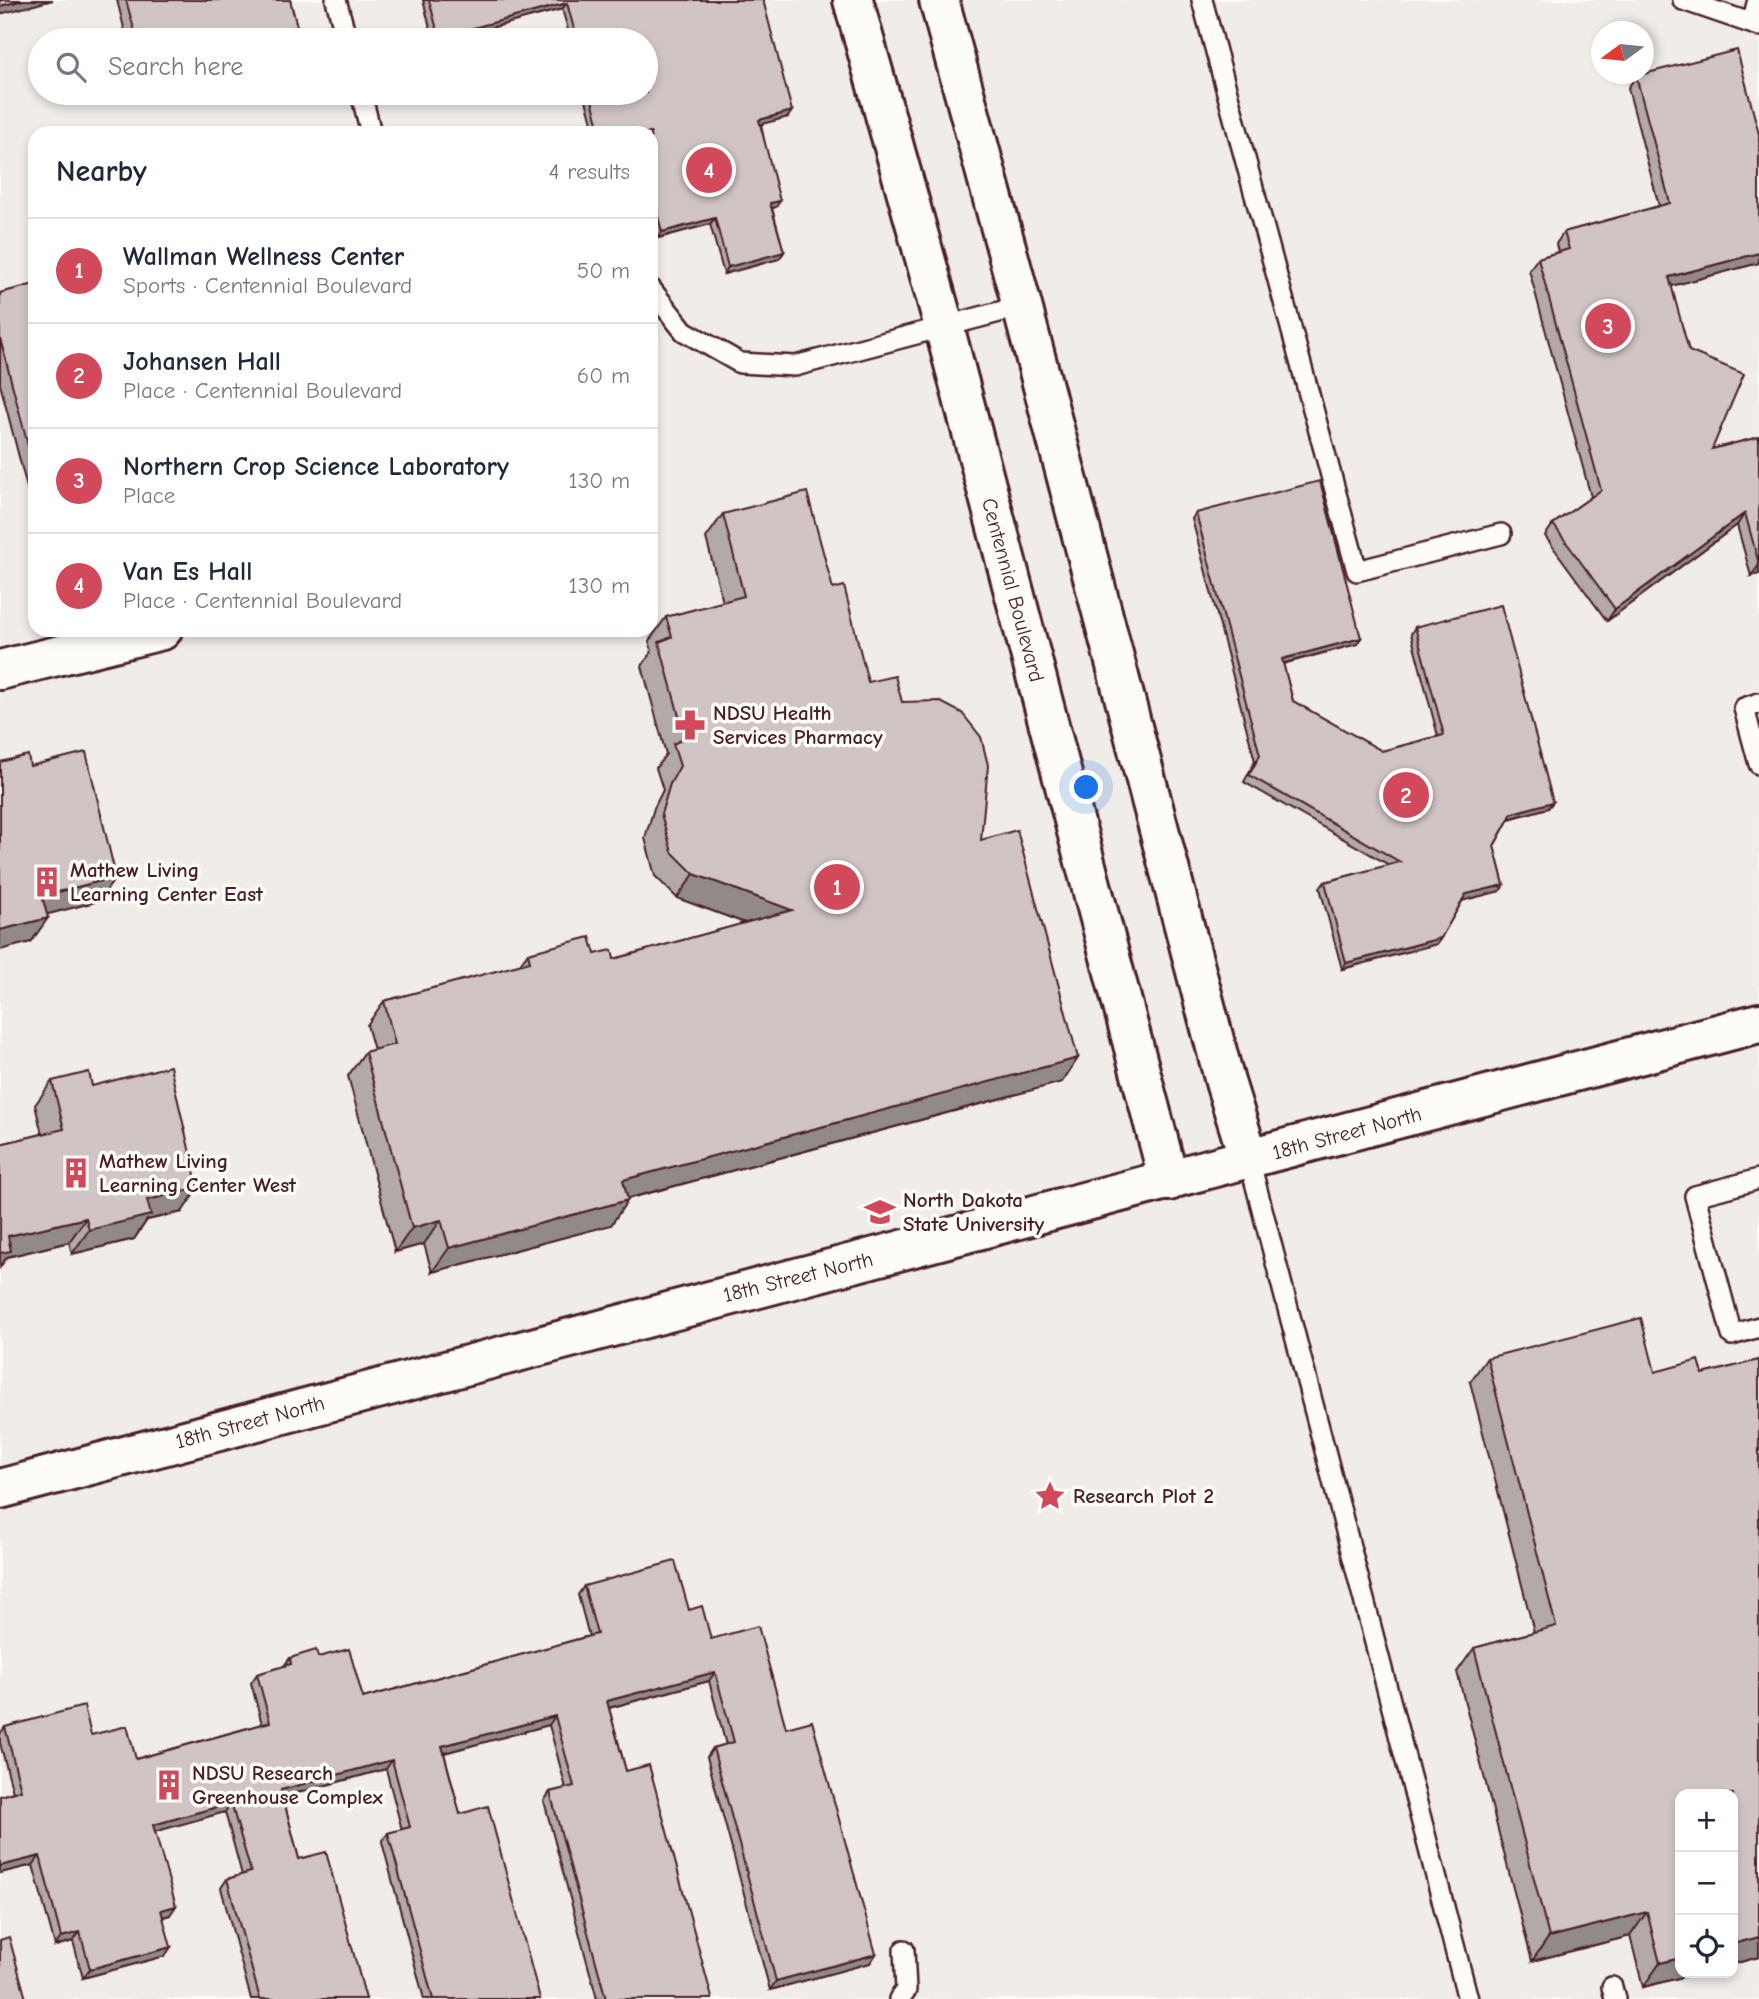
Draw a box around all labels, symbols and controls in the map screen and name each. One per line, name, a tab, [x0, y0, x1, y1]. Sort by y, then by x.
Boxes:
north arrow	[1591, 21, 1654, 84]
search box	[28, 28, 658, 105]
icon: search	[52, 48, 90, 86]
text: Search here	[108, 52, 243, 82]
pin: 4	[686, 144, 732, 196]
text: Nearby	[56, 154, 147, 189]
text: 4 results	[548, 158, 630, 185]
text: Wallman Wellness Center	[123, 242, 404, 272]
text: 1	[74, 257, 84, 284]
text: 50 m	[577, 257, 630, 284]
text: Sports · Centennial Boulevard	[123, 272, 412, 299]
pin: 3	[1585, 300, 1631, 352]
text: Johansen Hall	[123, 347, 281, 377]
text: 2	[73, 362, 85, 389]
text: 60 m	[577, 362, 630, 389]
text: Place · Centennial Boulevard	[123, 377, 402, 404]
text: Northern Crop Science Laboratory	[123, 452, 509, 482]
text: 3	[73, 467, 85, 494]
text: 130 m	[569, 467, 630, 494]
text: Place	[123, 482, 175, 509]
street label: Centennial Boulevard	[977, 495, 1049, 685]
text: Van Es Hall	[123, 557, 252, 587]
text: 4	[74, 572, 84, 599]
text: 130 m	[569, 572, 630, 599]
text: Place · Centennial Boulevard	[123, 587, 402, 614]
place label: NDSU Health Services Pharmacy	[713, 701, 883, 749]
pharmacy icon: NDSU Health Services Pharmacy	[673, 708, 707, 742]
pin: 2	[1383, 769, 1429, 821]
your location	[1069, 770, 1103, 804]
place label: Mathew Living Learning Center East	[70, 858, 264, 906]
pin: 1	[814, 861, 860, 913]
building icon: Mathew Living Learning Center East	[30, 865, 64, 899]
street label: 18th Street North	[1270, 1102, 1424, 1164]
place label: Mathew Living Learning Center West	[99, 1149, 297, 1197]
building icon: Mathew Living Learning Center West	[59, 1156, 93, 1190]
place label: North Dakota State University	[903, 1188, 1045, 1236]
school or university icon: North Dakota State University	[863, 1195, 897, 1229]
street label: 18th Street North	[721, 1247, 875, 1307]
street label: 18th Street North	[173, 1391, 327, 1453]
place icon: Research Plot 2	[1033, 1479, 1067, 1513]
place label: Research Plot 2	[1073, 1484, 1214, 1508]
place label: NDSU Research Greenhouse Complex	[192, 1761, 384, 1809]
building icon: NDSU Research Greenhouse Complex	[152, 1768, 186, 1802]
map controls	[1675, 1789, 1738, 1978]
button: +	[1675, 1789, 1738, 1852]
button: −	[1675, 1852, 1738, 1915]
button: locate	[1675, 1915, 1738, 1978]

